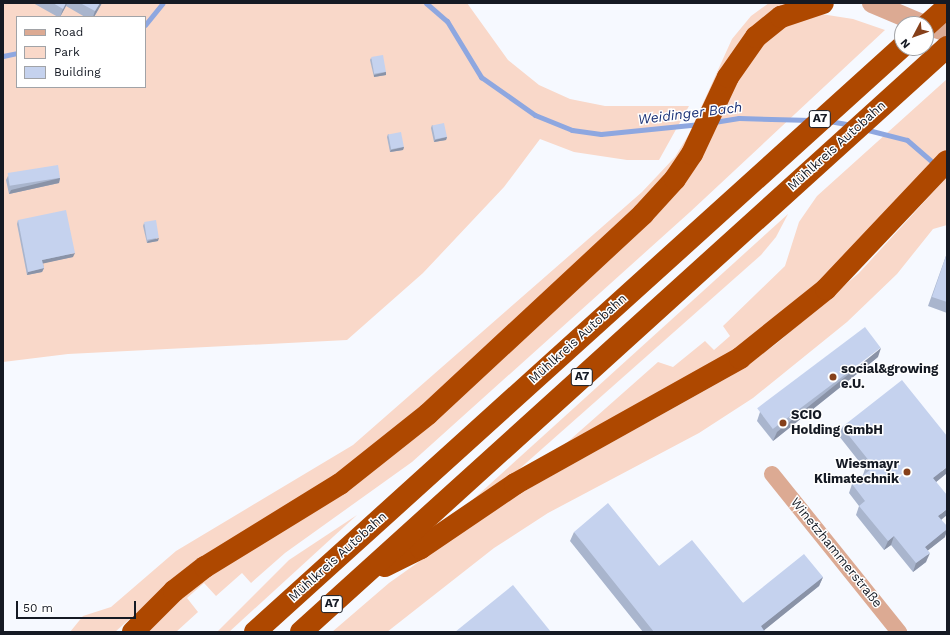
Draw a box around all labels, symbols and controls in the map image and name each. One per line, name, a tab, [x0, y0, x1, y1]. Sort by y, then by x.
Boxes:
legend	[16, 16, 146, 88]
north arrow	[894, 16, 934, 56]
text: Road	[54, 25, 83, 39]
text: N	[898, 36, 913, 51]
text: Park	[54, 45, 80, 59]
text: Building	[54, 65, 101, 79]
water label: Weidinger Bach	[637, 98, 743, 128]
street label: Mühlkreis Autobahn	[785, 98, 889, 194]
road number: A7	[808, 109, 832, 129]
street label: Mühlkreis Autobahn	[526, 291, 630, 387]
place label: social&growing e.U.	[841, 362, 938, 393]
road number: A7	[570, 367, 594, 387]
marker: social&growing e.U.	[828, 372, 838, 382]
place label: SCIO Holding GmbH	[791, 408, 883, 439]
marker: SCIO Holding GmbH	[778, 418, 788, 428]
place label: Wiesmayr Klimatechnik	[814, 457, 899, 488]
marker: Wiesmayr Klimatechnik	[902, 467, 912, 477]
street label: Winetzhammerstraße	[787, 495, 885, 611]
street label: Mühlkreis Autobahn	[286, 509, 390, 605]
scale bar	[18, 593, 138, 619]
road number: A7	[320, 594, 344, 614]
text: 50 m	[23, 601, 53, 615]

